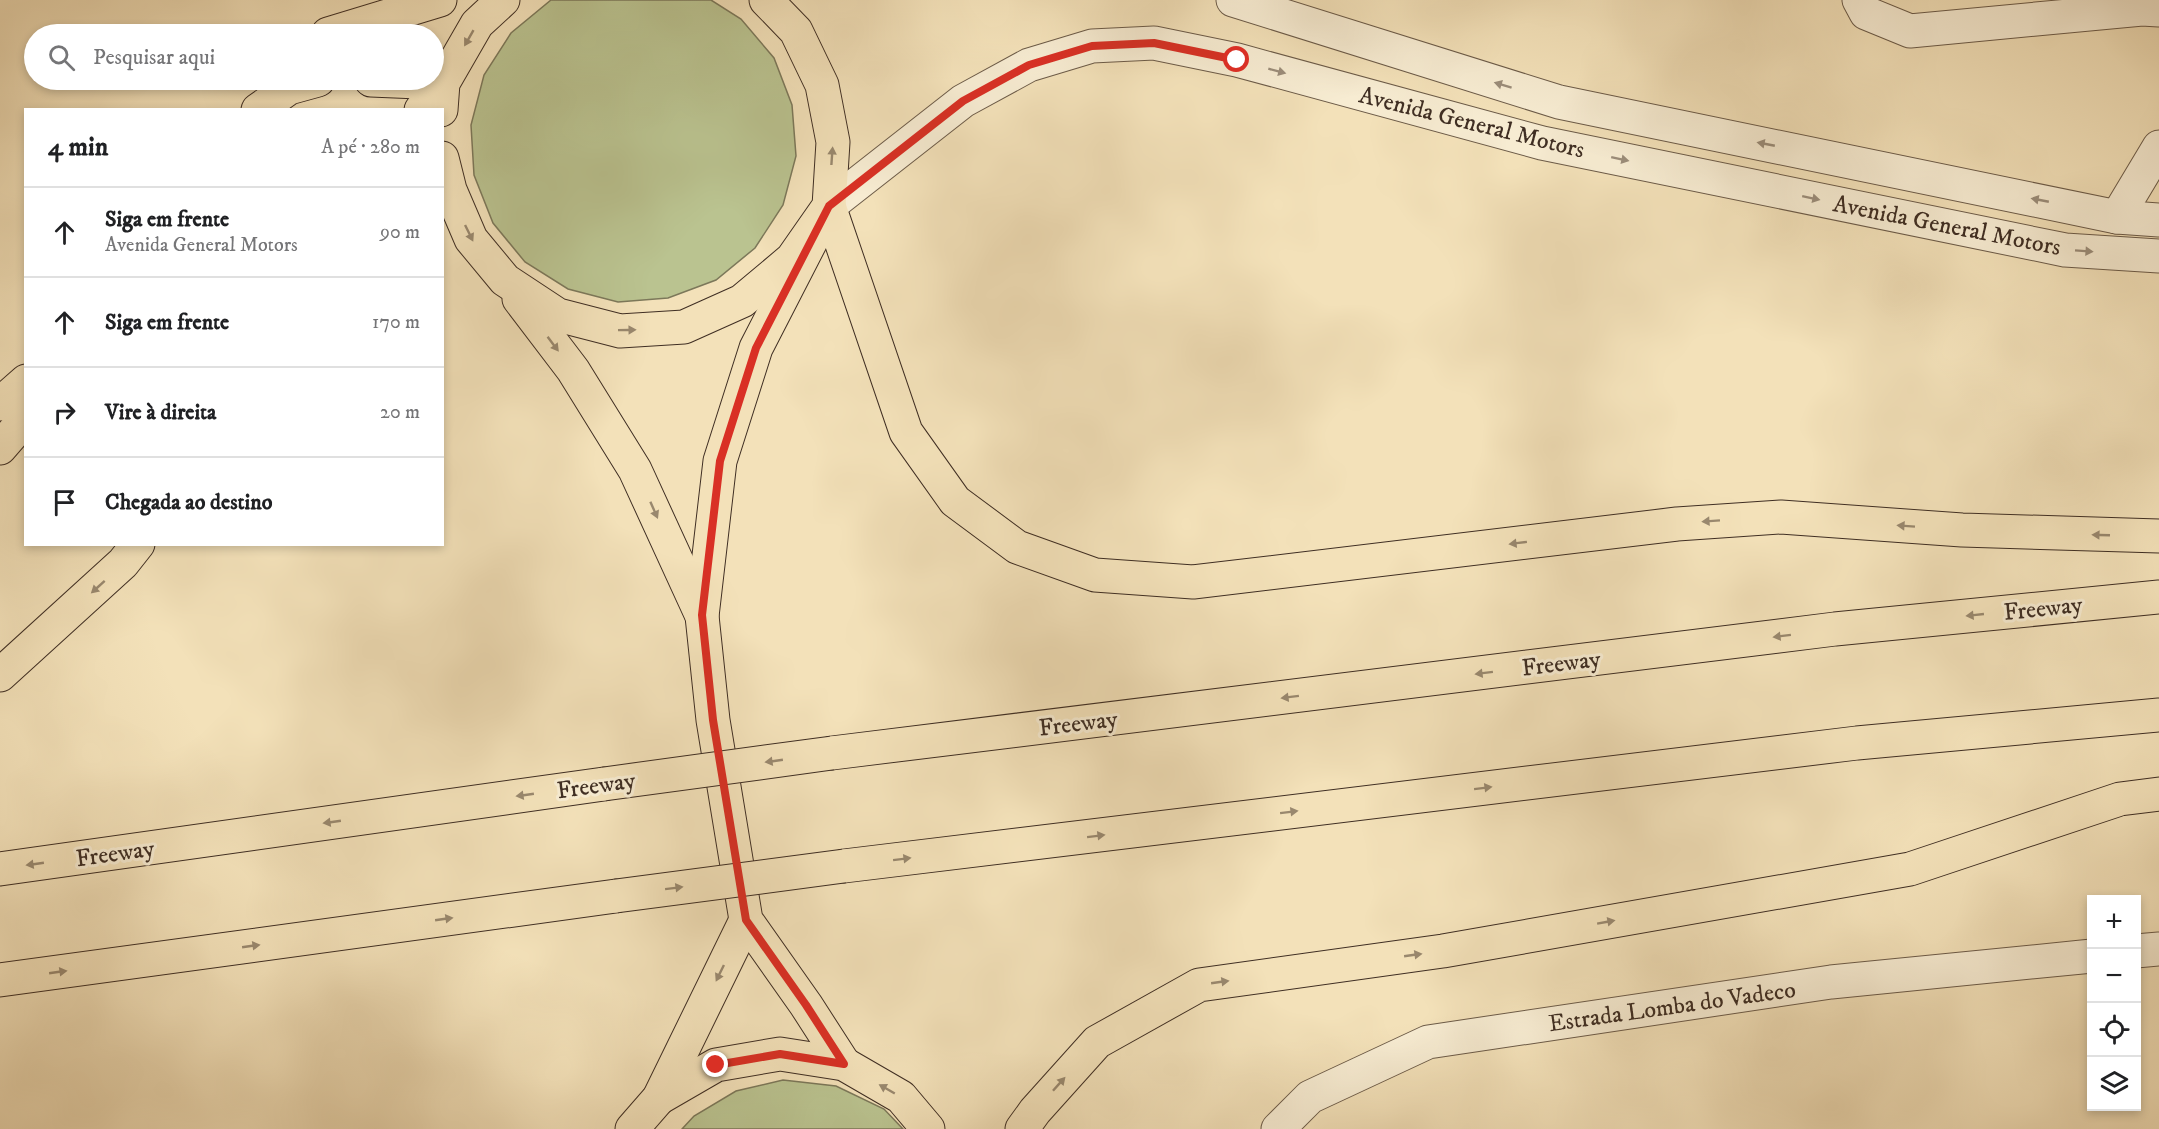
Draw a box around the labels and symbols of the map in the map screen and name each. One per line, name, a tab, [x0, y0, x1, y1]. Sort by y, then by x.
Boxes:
one-way arrow	[463, 30, 474, 46]
route start	[1223, 46, 1249, 72]
one-way arrow	[1268, 67, 1286, 76]
street label: Avenida General Motors	[1356, 80, 1588, 166]
one-way arrow	[1494, 80, 1512, 89]
one-way arrow	[1756, 139, 1775, 148]
one-way arrow	[827, 147, 837, 166]
one-way arrow	[1610, 155, 1629, 164]
street label: Avenida General Motors	[1830, 189, 2063, 263]
one-way arrow	[1801, 194, 1820, 203]
one-way arrow	[2030, 195, 2049, 204]
one-way arrow	[464, 224, 473, 241]
one-way arrow	[2075, 246, 2094, 256]
one-way arrow	[618, 326, 637, 335]
one-way arrow	[546, 336, 558, 351]
one-way arrow	[649, 501, 658, 518]
one-way arrow	[1702, 517, 1721, 526]
one-way arrow	[1896, 521, 1915, 531]
one-way arrow	[2091, 530, 2110, 539]
one-way arrow	[1508, 538, 1527, 548]
one-way arrow	[91, 579, 105, 593]
street label: Freeway	[2002, 590, 2085, 628]
one-way arrow	[1966, 610, 1985, 620]
one-way arrow	[1772, 631, 1791, 641]
street label: Freeway	[1520, 644, 1603, 684]
one-way arrow	[1474, 668, 1493, 677]
one-way arrow	[1281, 692, 1300, 701]
street label: Freeway	[1037, 704, 1120, 744]
one-way arrow	[765, 756, 784, 765]
street label: Freeway	[555, 766, 638, 806]
one-way arrow	[1474, 784, 1493, 793]
one-way arrow	[515, 791, 534, 800]
one-way arrow	[1280, 807, 1299, 817]
one-way arrow	[322, 818, 341, 827]
one-way arrow	[1086, 831, 1105, 840]
street label: Freeway	[74, 834, 157, 874]
one-way arrow	[893, 854, 912, 864]
one-way arrow	[25, 860, 44, 869]
one-way arrow	[664, 884, 683, 893]
one-way arrow	[435, 915, 454, 924]
one-way arrow	[1596, 918, 1615, 927]
one-way arrow	[242, 941, 261, 950]
one-way arrow	[1404, 950, 1423, 959]
one-way arrow	[715, 964, 724, 981]
one-way arrow	[49, 967, 68, 977]
street label: Estrada Lomba do Vadeco	[1547, 975, 1798, 1039]
one-way arrow	[1211, 978, 1230, 987]
route end	[702, 1051, 728, 1077]
one-way arrow	[1052, 1077, 1065, 1092]
one-way arrow	[878, 1084, 895, 1094]

